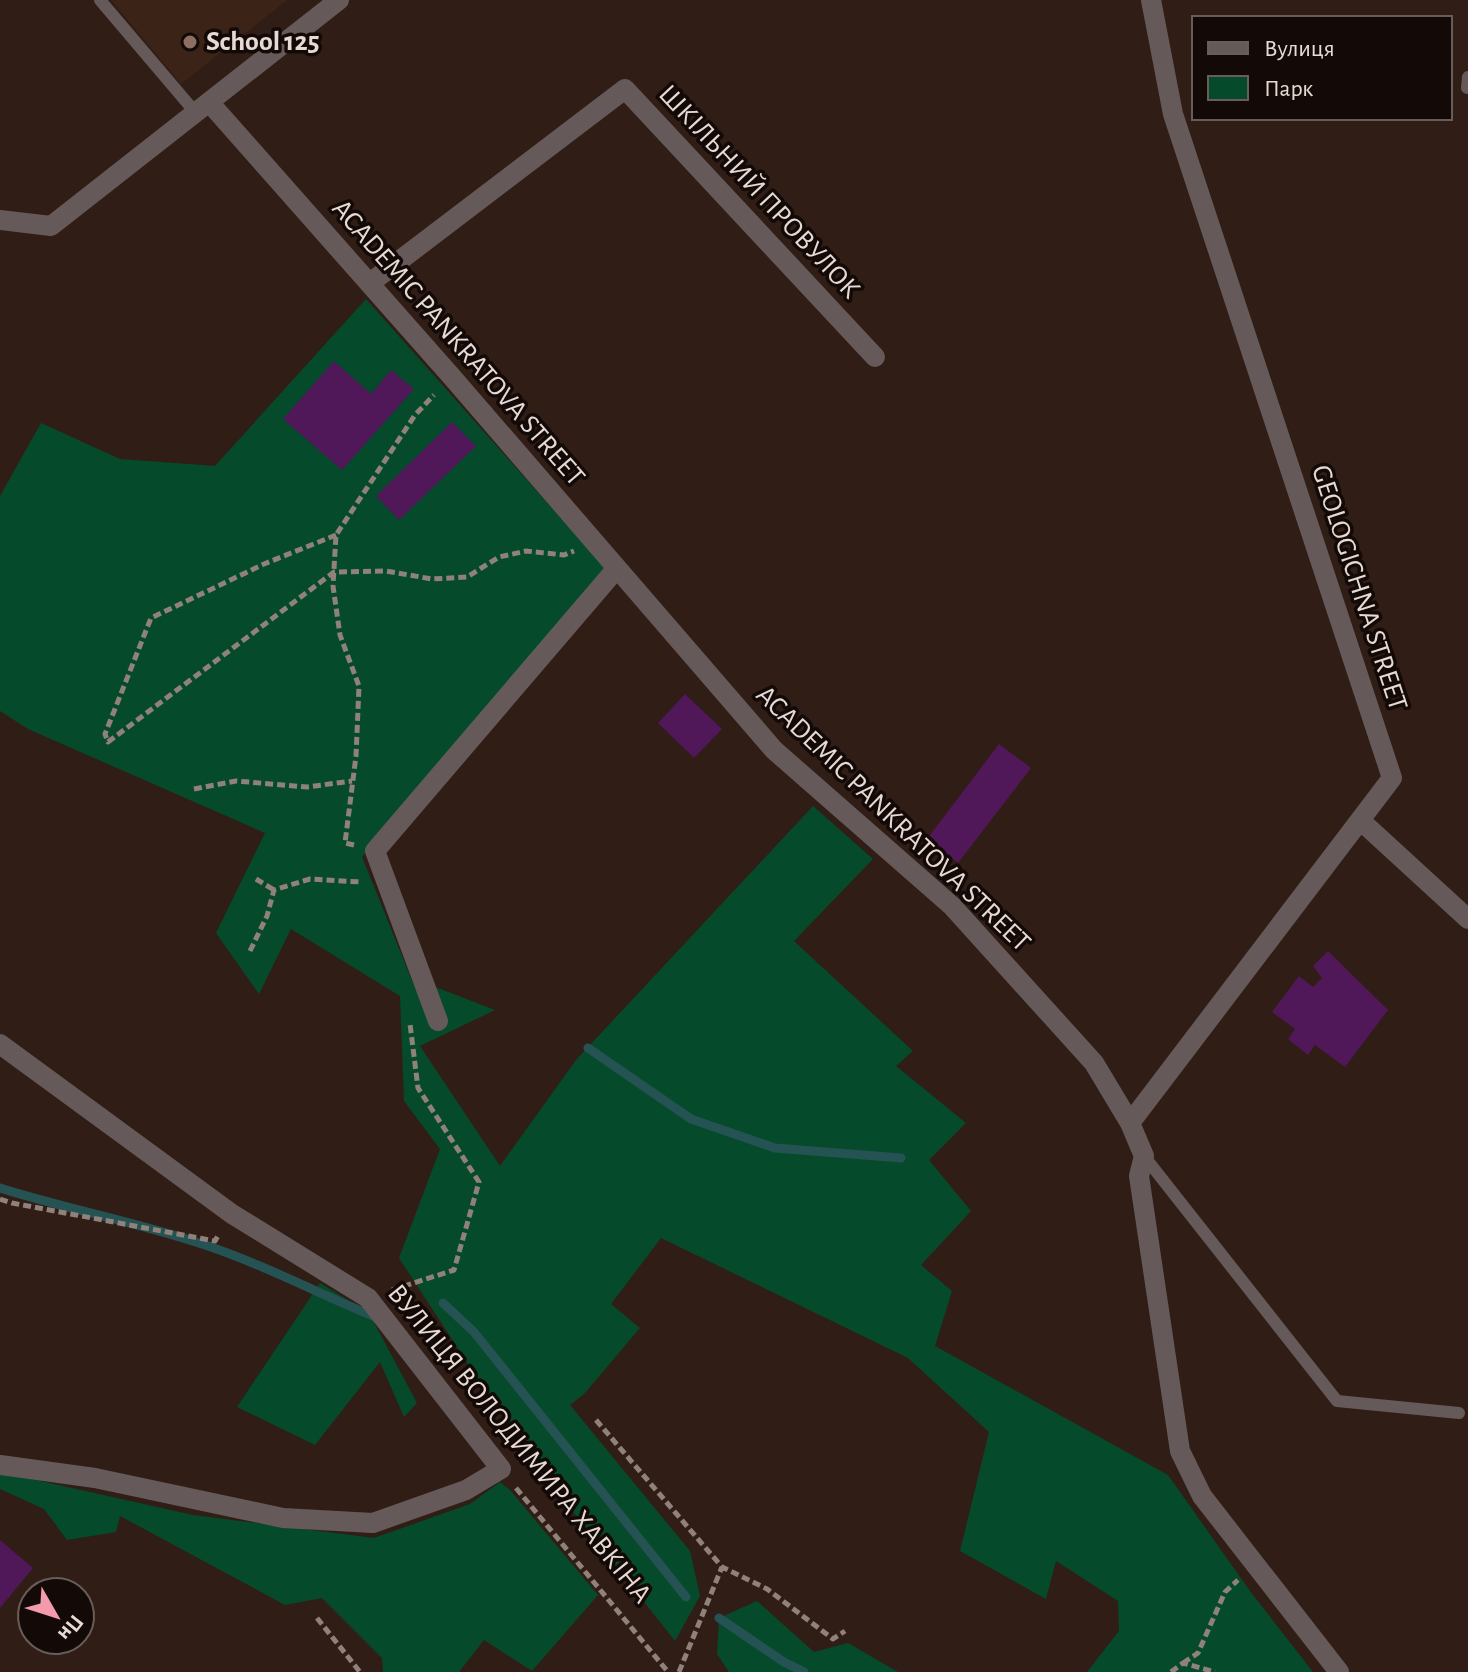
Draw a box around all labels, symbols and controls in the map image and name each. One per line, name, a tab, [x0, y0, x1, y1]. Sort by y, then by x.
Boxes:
legend	[1192, 16, 1452, 120]
place label: School 125	[206, 28, 320, 56]
marker: School 125	[181, 33, 199, 51]
text: Вулиця	[1264, 37, 1335, 61]
text: Парк	[1264, 77, 1313, 101]
street label: ШКІЛЬНИЙ ПРОВУЛОК	[653, 79, 866, 304]
street label: ACADEMIC PANKRATOVA STREET	[326, 195, 590, 492]
street label: GEOLOGICHNA STREET	[1306, 462, 1412, 714]
street label: ACADEMIC PANKRATOVA STREET	[751, 681, 1036, 957]
street label: ВУЛИЦЯ ВОЛОДИМИРА ХАВКІНА	[382, 1279, 656, 1609]
north arrow	[16, 1576, 96, 1656]
text: Пн	[54, 1611, 88, 1645]

